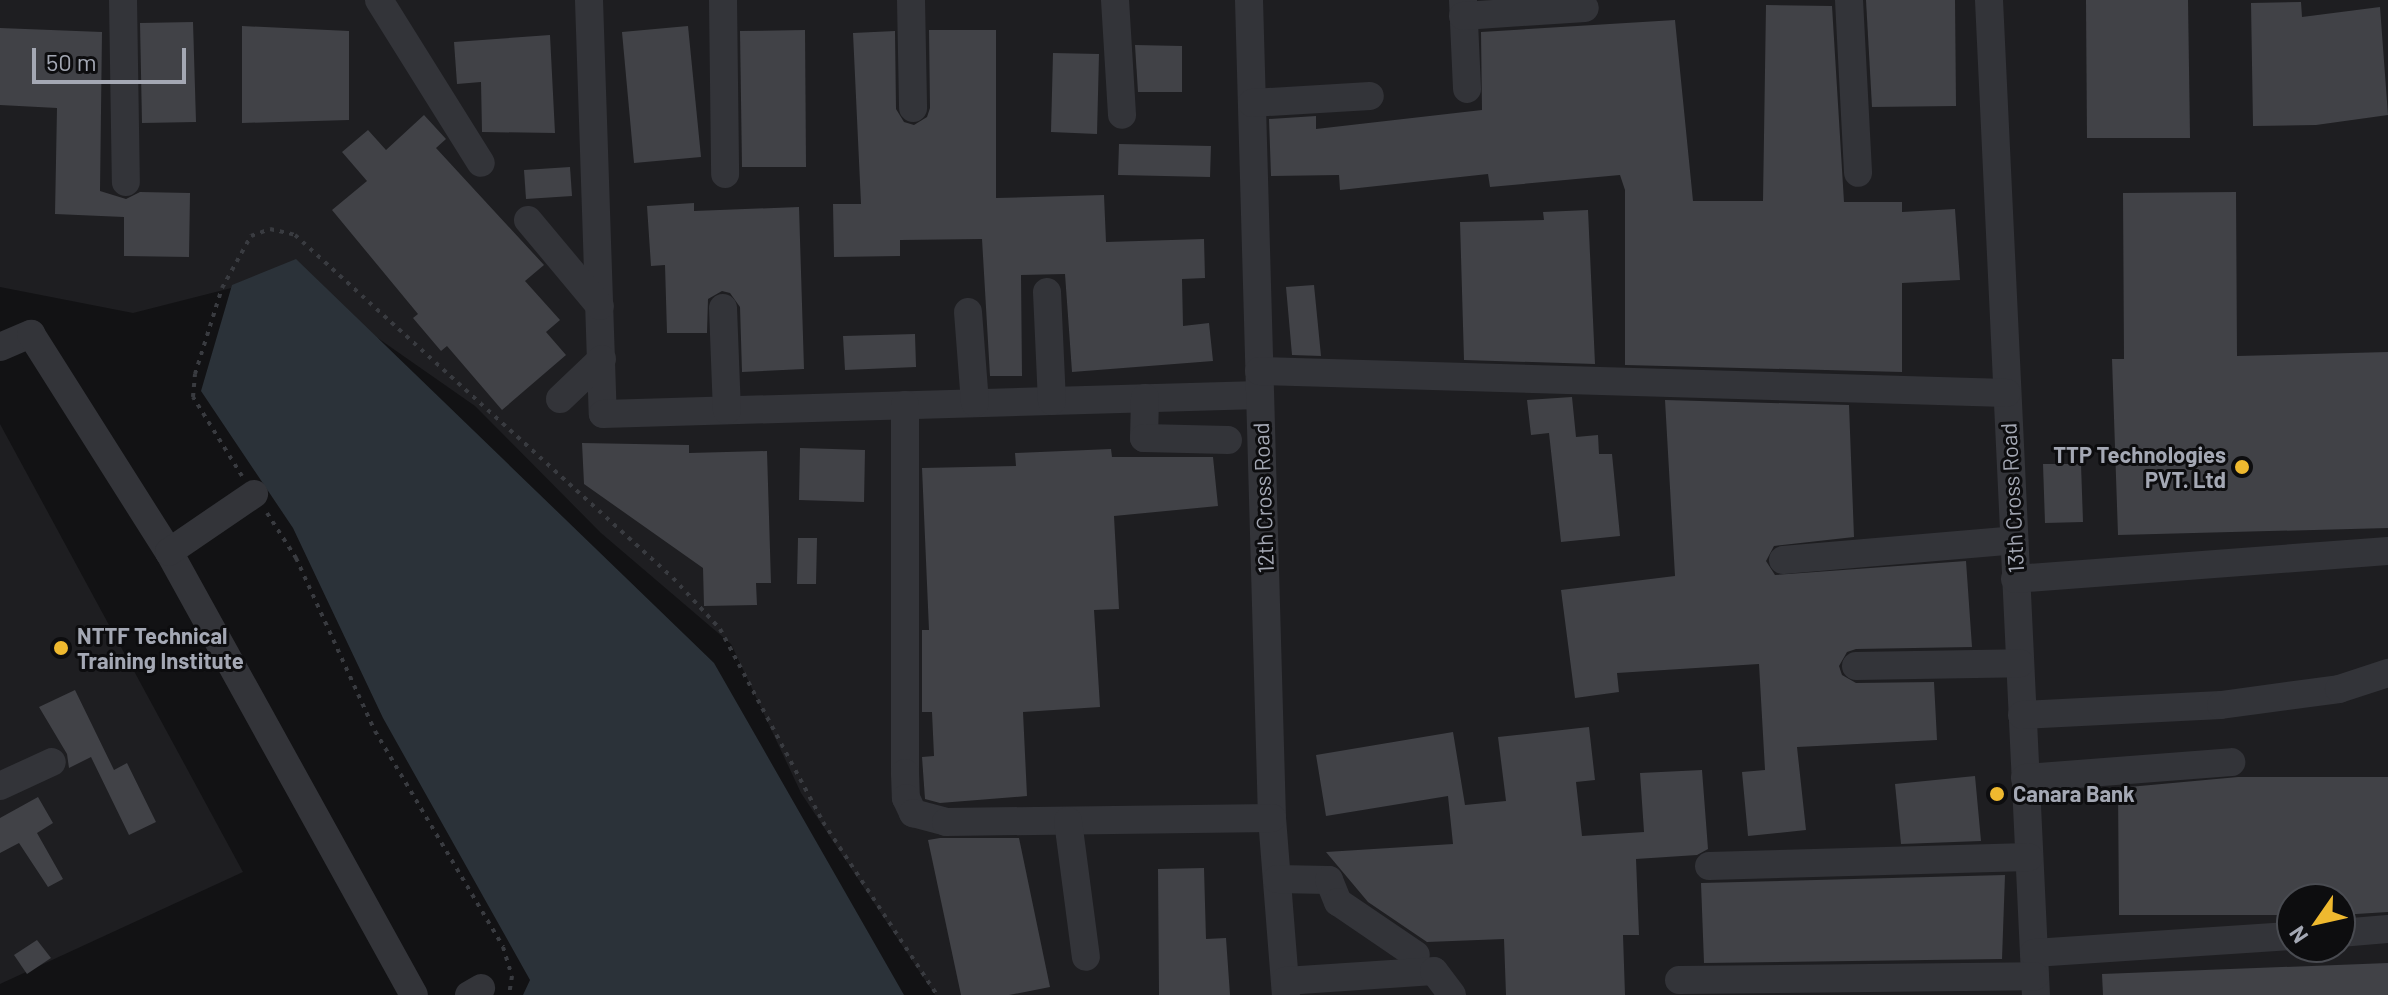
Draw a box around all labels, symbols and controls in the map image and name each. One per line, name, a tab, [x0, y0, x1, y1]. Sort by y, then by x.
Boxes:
scale bar	[36, 32, 190, 82]
text: 50 m	[46, 47, 97, 76]
street label: 12th Cross Road	[1247, 422, 1279, 574]
street label: 13th Cross Road	[1995, 422, 2029, 574]
place label: TTP Technologies PVT. Ltd	[2053, 441, 2226, 492]
marker: TTP Technologies PVT. Ltd	[2233, 458, 2251, 476]
place label: NTTF Technical Training Institute	[77, 622, 244, 674]
marker: NTTF Technical Training Institute	[52, 639, 70, 657]
place label: Canara Bank	[2013, 781, 2135, 807]
marker: Canara Bank	[1988, 785, 2006, 803]
north arrow	[2276, 883, 2356, 963]
text: N	[2283, 922, 2313, 949]

